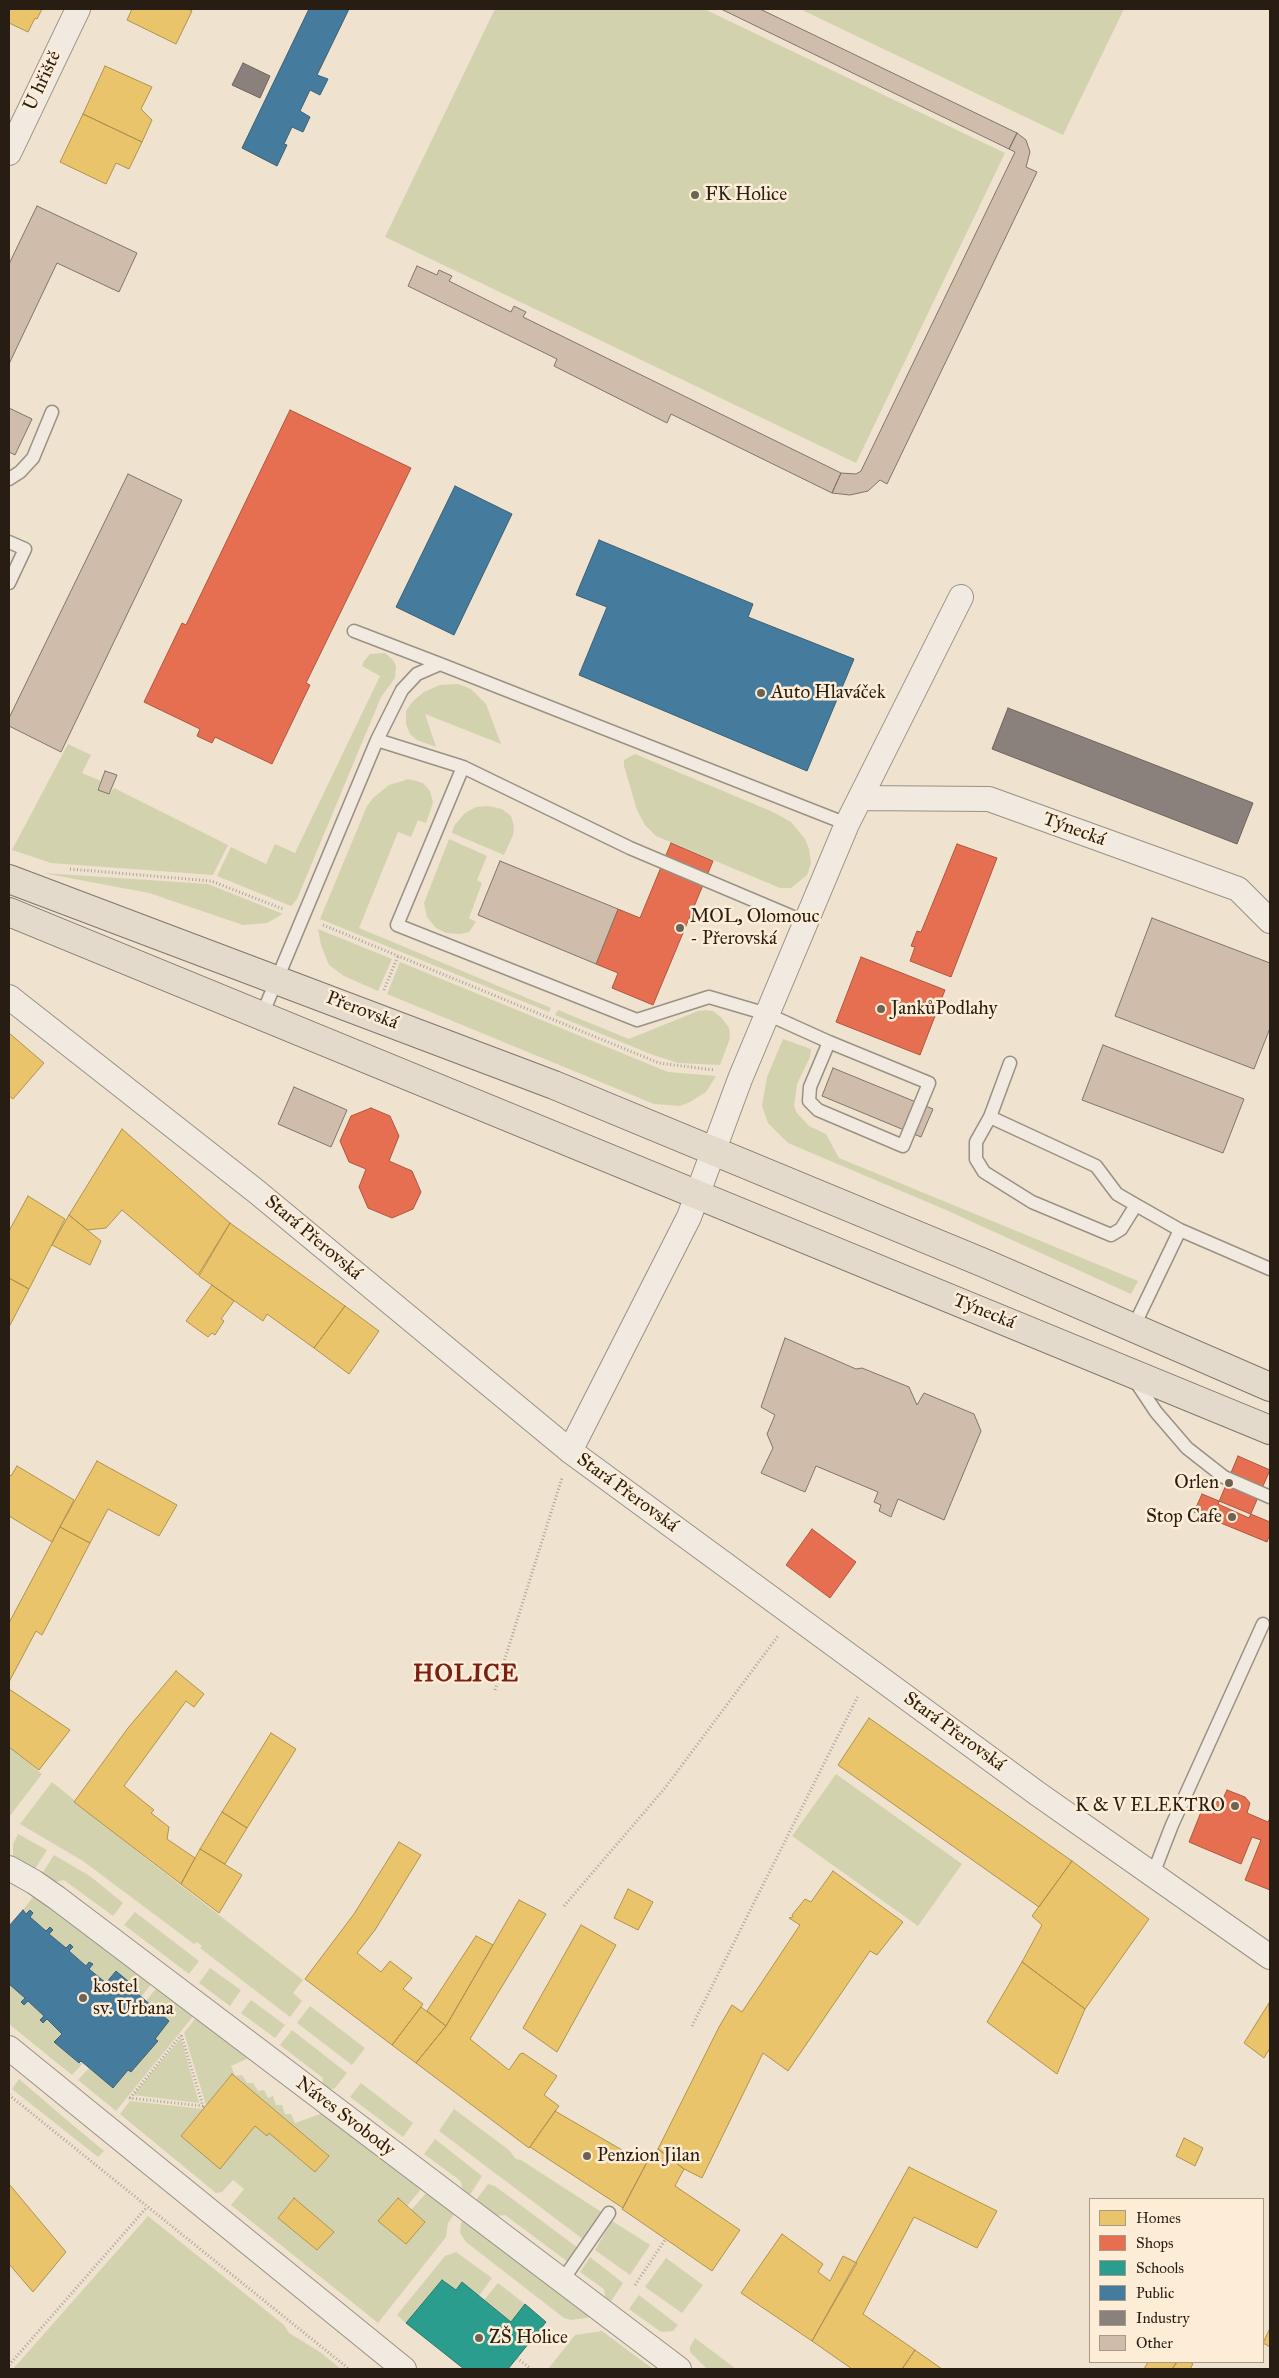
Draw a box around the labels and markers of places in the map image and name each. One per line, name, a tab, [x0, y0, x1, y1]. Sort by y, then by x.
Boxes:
place label: FK Holice	[705, 184, 787, 206]
marker: FK Holice	[689, 189, 701, 201]
place label: Auto Hlaváček	[771, 682, 885, 704]
marker: Auto Hlaváček	[755, 687, 767, 699]
place label: MOL, Olomouc - Přerovská	[690, 906, 820, 950]
marker: MOL, Olomouc - Přerovská	[674, 922, 686, 934]
place label: JankůPodlahy	[891, 998, 997, 1020]
marker: JankůPodlahy	[875, 1003, 887, 1015]
place label: Orlen	[1174, 1472, 1219, 1494]
marker: Orlen	[1223, 1477, 1235, 1489]
place label: Stop Cafe	[1146, 1506, 1222, 1528]
marker: Stop Cafe	[1226, 1511, 1238, 1523]
place label: K & V ELEKTRO	[1075, 1795, 1225, 1817]
marker: K & V ELEKTRO	[1229, 1800, 1241, 1812]
place label: kostel sv. Urbana	[93, 1976, 174, 2020]
marker: kostel sv. Urbana	[77, 1992, 89, 2004]
place label: Penzion Jilan	[597, 2145, 700, 2167]
marker: Penzion Jilan	[581, 2150, 593, 2162]
place label: ZŠ Holice	[489, 2327, 568, 2349]
marker: ZŠ Holice	[473, 2332, 485, 2344]

